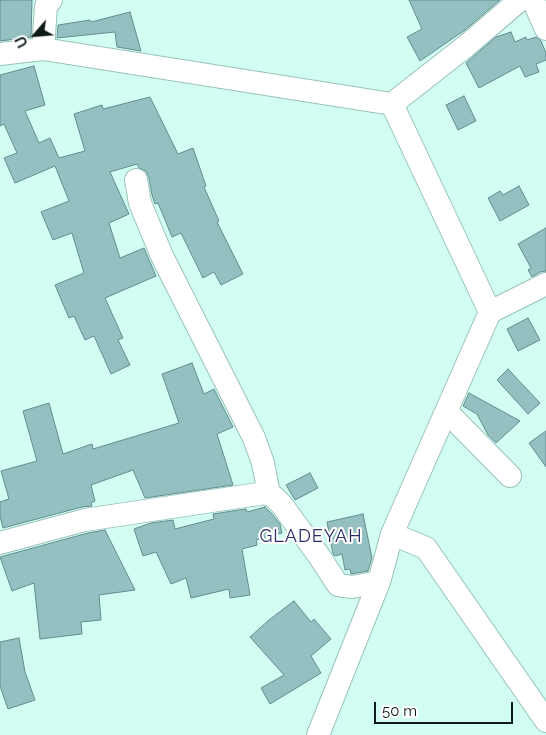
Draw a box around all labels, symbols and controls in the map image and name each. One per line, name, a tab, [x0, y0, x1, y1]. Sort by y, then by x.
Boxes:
north arrow	[10, 10, 60, 60]
text: U	[12, 34, 31, 50]
district label: GLADEYAH	[258, 526, 364, 548]
scale bar	[376, 692, 515, 724]
text: 50 m	[382, 702, 417, 720]

